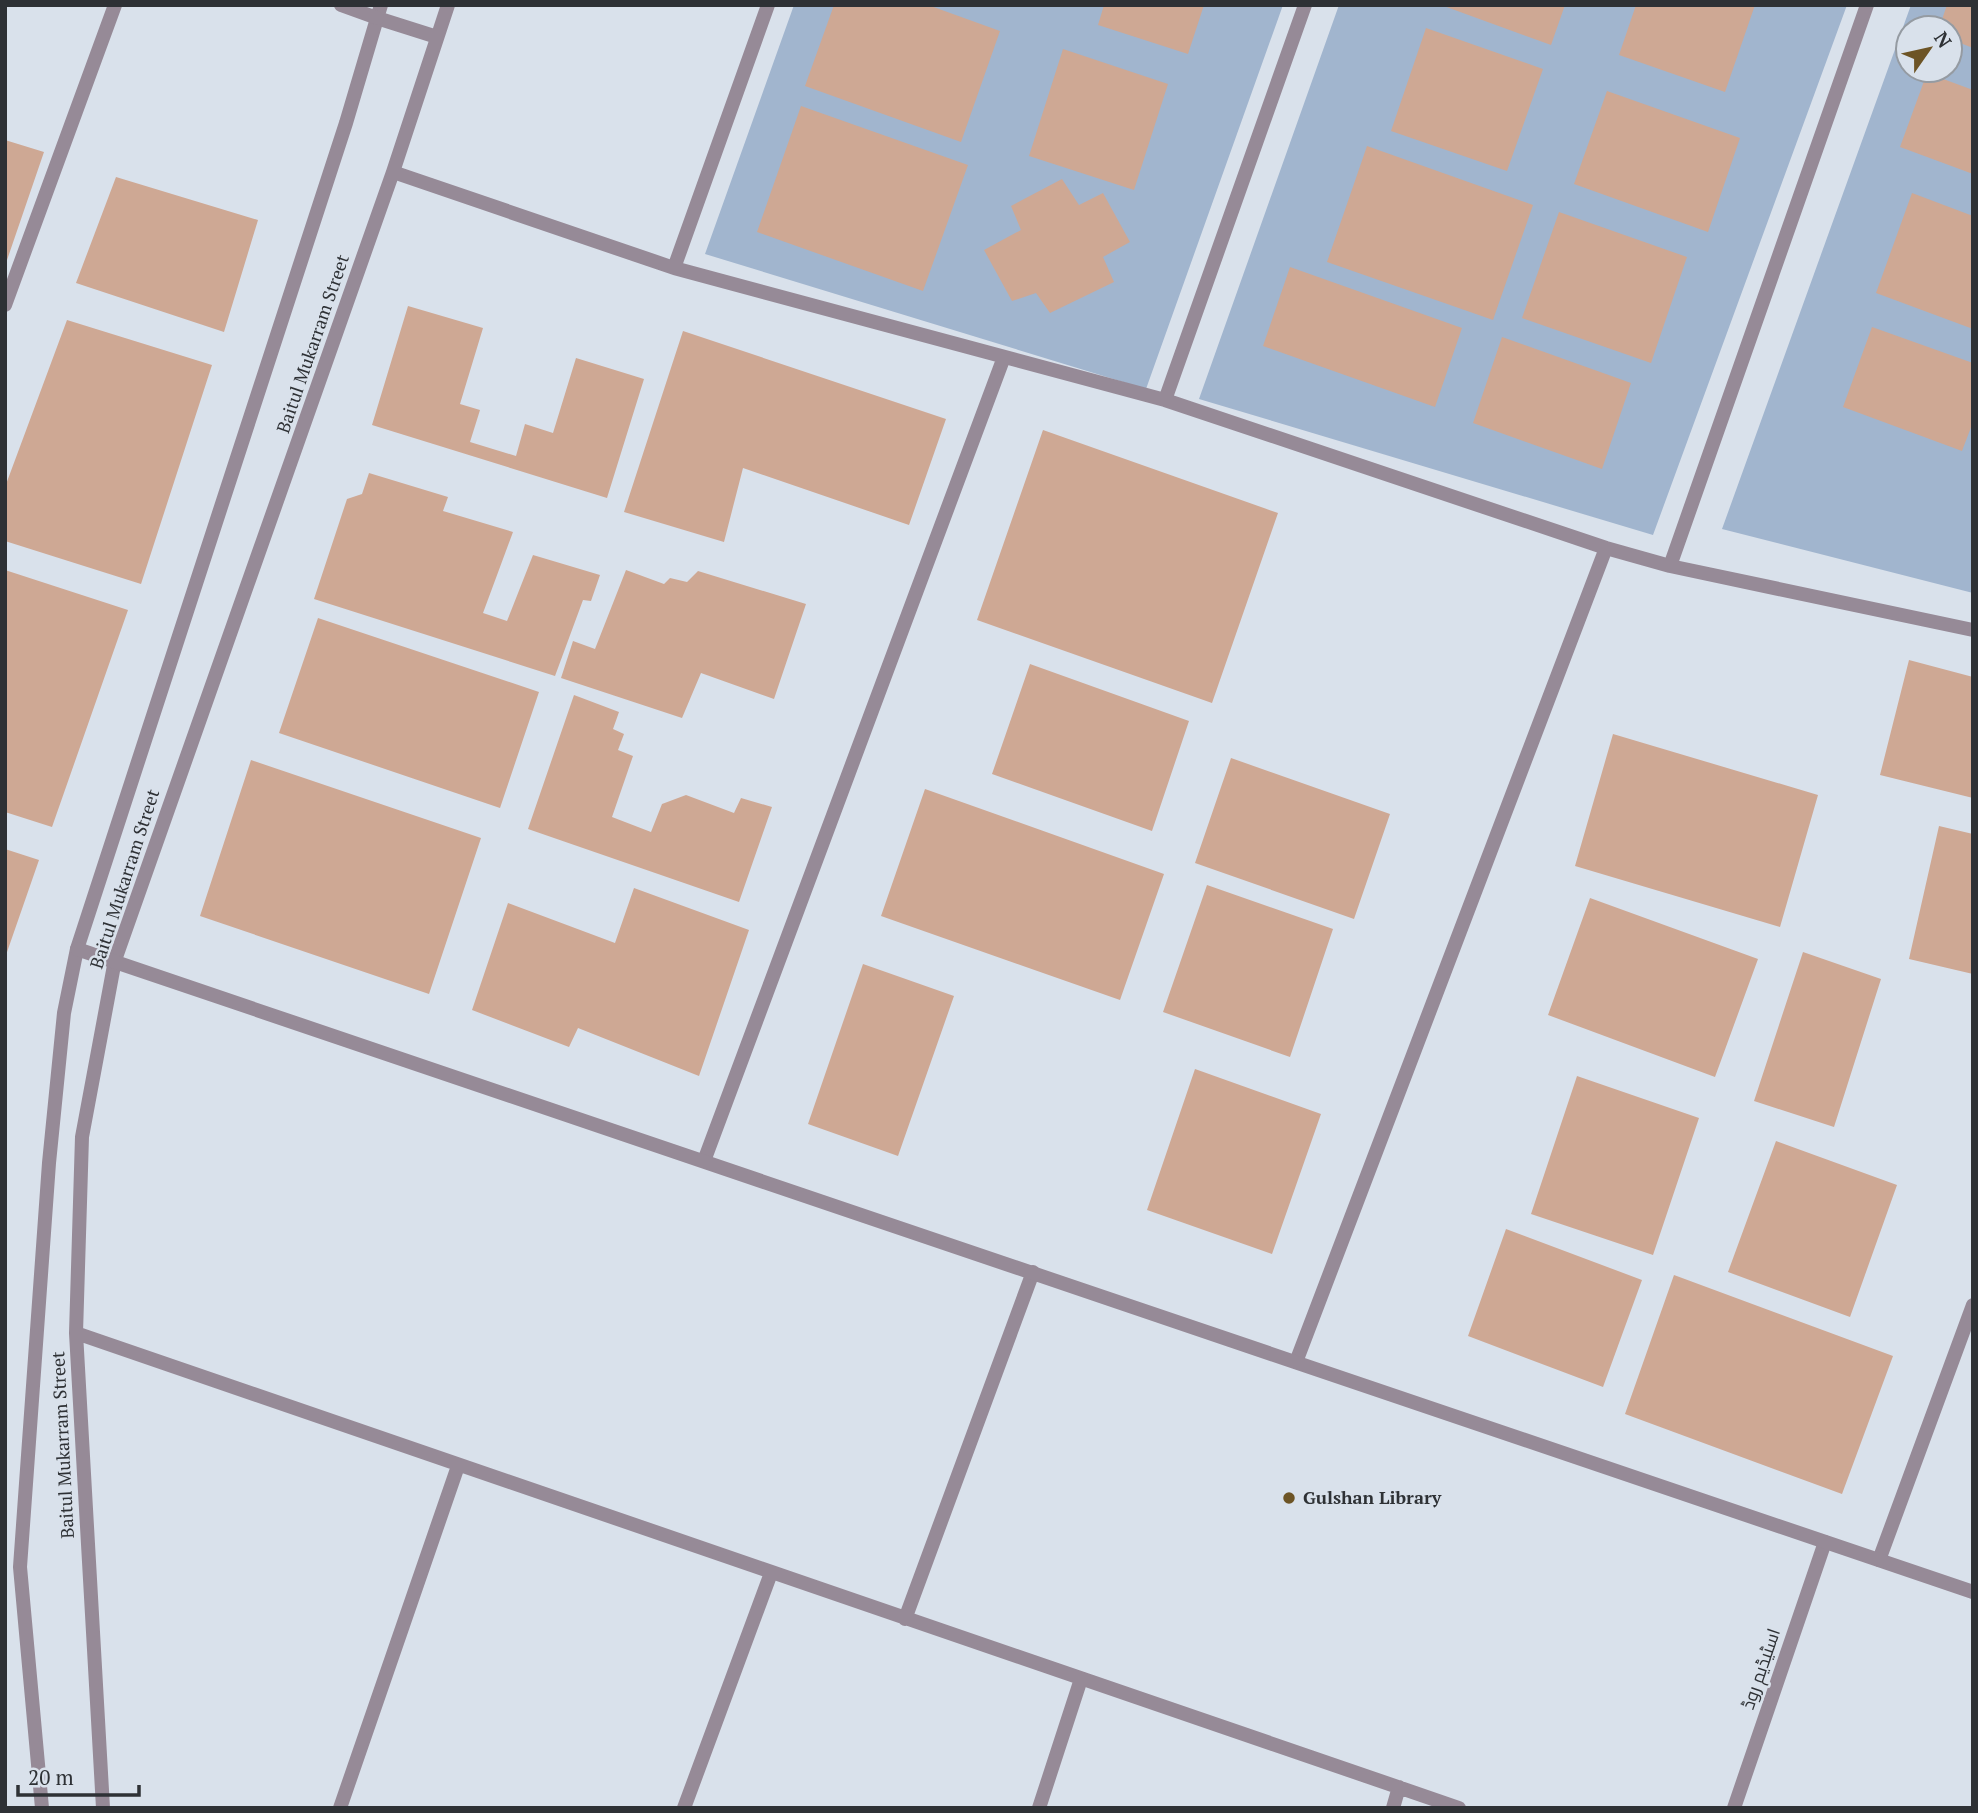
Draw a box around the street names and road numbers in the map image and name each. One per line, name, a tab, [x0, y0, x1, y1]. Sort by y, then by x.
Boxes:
street label: Baitul Mukarram Street	[270, 251, 354, 436]
street label: Baitul Mukarram Street	[84, 785, 165, 972]
street label: Baitul Mukarram Street	[45, 1350, 79, 1539]
street label: اسٹیڈیم روڈ	[1735, 1625, 1786, 1713]

